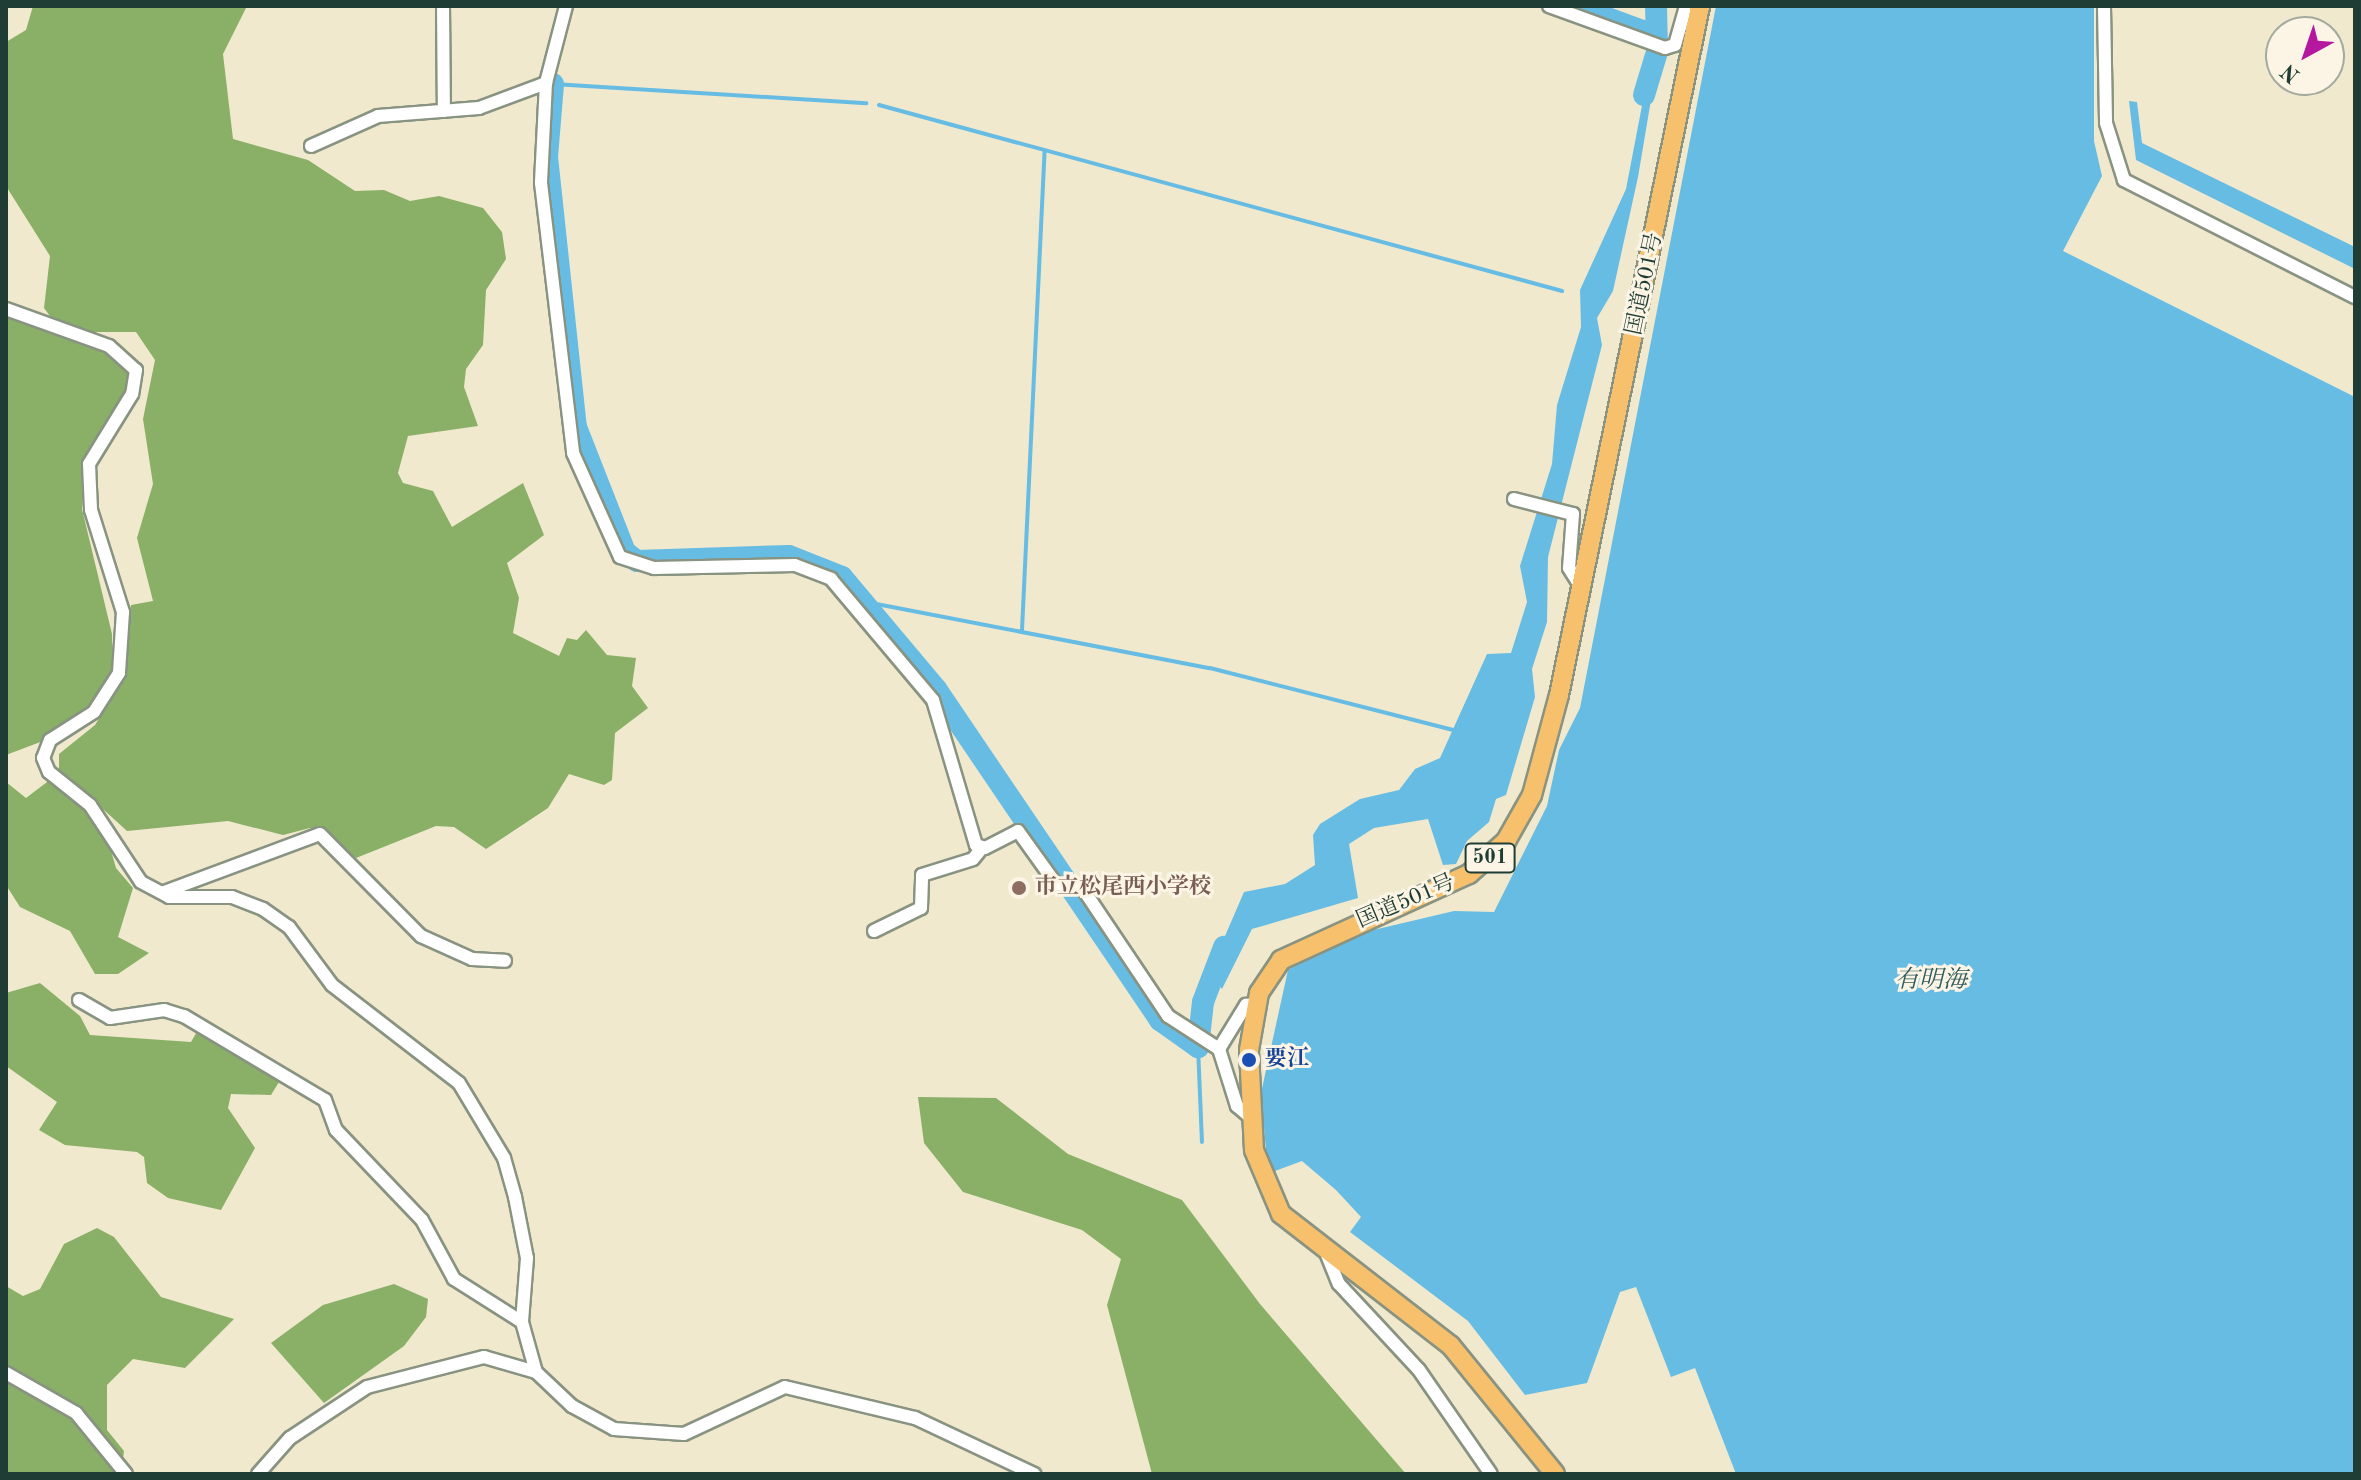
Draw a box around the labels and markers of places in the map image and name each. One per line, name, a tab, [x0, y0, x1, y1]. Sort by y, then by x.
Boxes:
place label: 市立松尾西小学校	[1035, 875, 1211, 901]
marker: 市立松尾西小学校	[1010, 879, 1028, 897]
place label: 要江	[1265, 1047, 1309, 1073]
marker: 要江	[1240, 1051, 1258, 1069]

